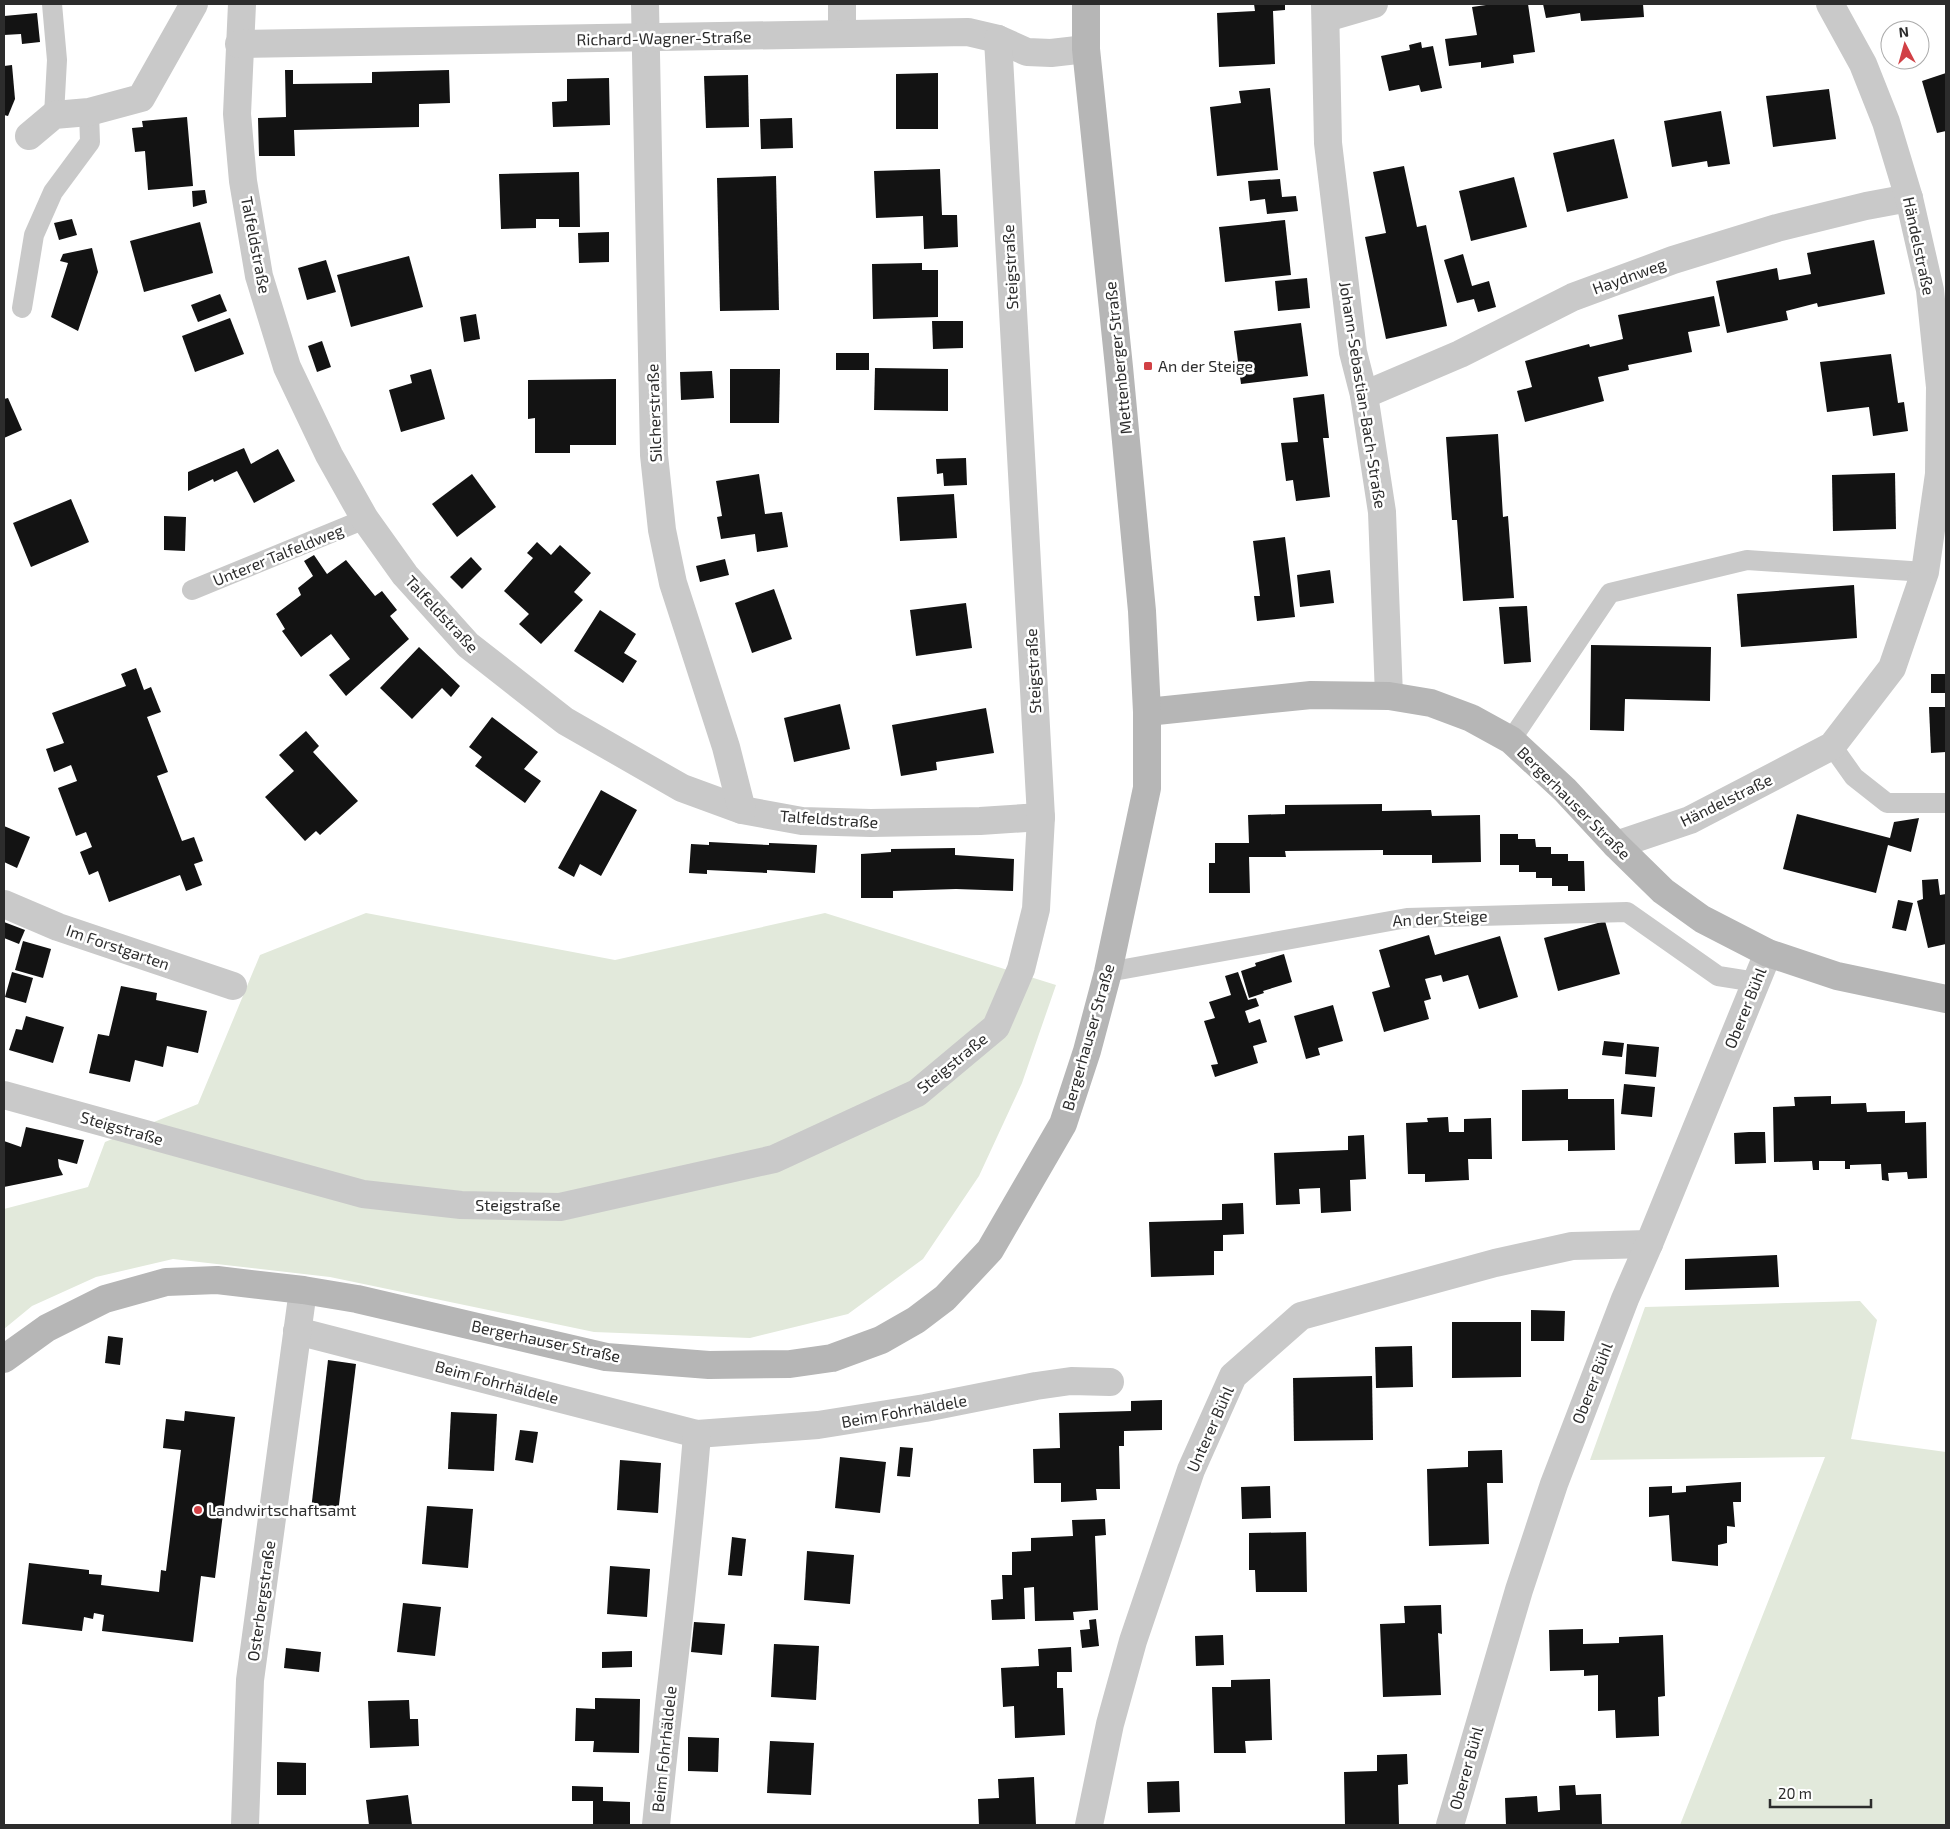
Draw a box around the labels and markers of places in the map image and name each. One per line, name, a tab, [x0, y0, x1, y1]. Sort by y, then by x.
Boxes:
place label: An der Steige	[1158, 356, 1253, 375]
marker: An der Steige	[1142, 360, 1154, 372]
place label: Landwirtschaftsamt	[208, 1500, 356, 1519]
marker: Landwirtschaftsamt	[192, 1504, 204, 1516]

